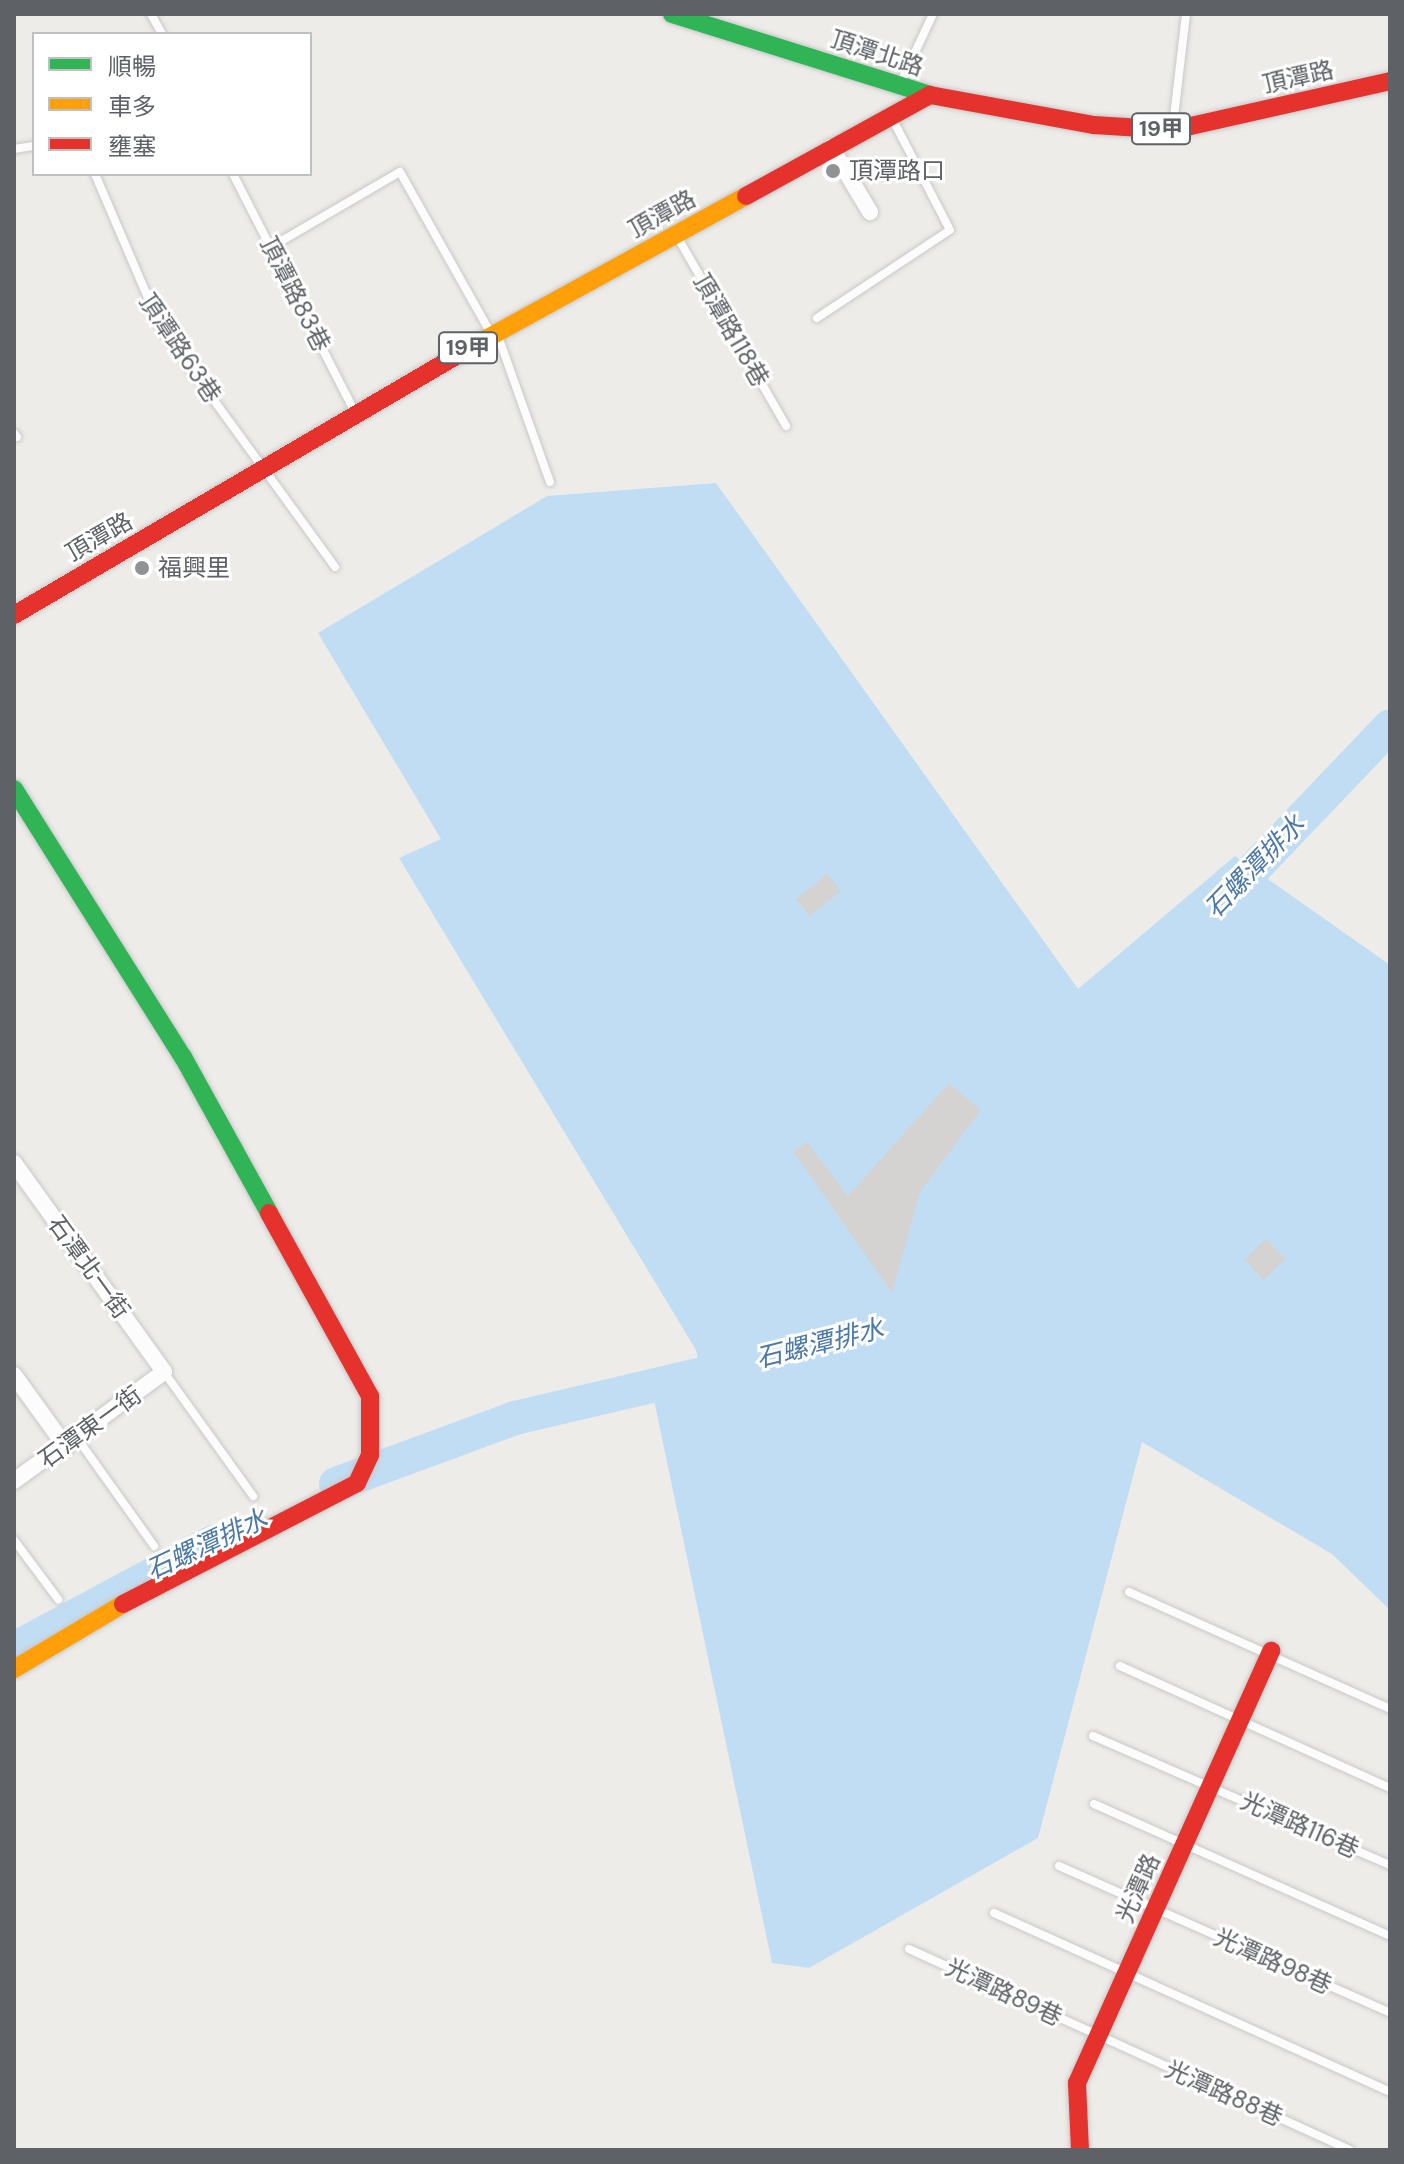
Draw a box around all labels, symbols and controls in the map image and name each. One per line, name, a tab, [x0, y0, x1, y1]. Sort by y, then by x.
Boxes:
street label: 頂潭北路	[827, 24, 927, 82]
legend	[32, 32, 312, 176]
text: 順暢	[108, 51, 156, 82]
street label: 頂潭路	[1260, 55, 1336, 99]
text: 車多	[108, 91, 156, 122]
road number: 19甲	[1131, 111, 1191, 147]
text: 壅塞	[108, 131, 156, 162]
place label: 頂潭路口	[849, 157, 945, 185]
marker: 頂潭路口	[824, 162, 842, 180]
street label: 頂潭路	[624, 184, 700, 244]
street label: 頂潭路83巷	[254, 232, 336, 356]
street label: 頂潭路118巷	[687, 268, 775, 392]
street label: 頂潭路63巷	[133, 288, 227, 408]
road number: 19甲	[438, 330, 498, 366]
street label: 頂潭路	[61, 507, 137, 567]
place label: 福興里	[158, 554, 230, 582]
marker: 福興里	[133, 559, 151, 577]
water label: 石螺潭排水	[1199, 809, 1311, 925]
street label: 石潭北一街	[42, 1210, 136, 1324]
water label: 石螺潭排水	[753, 1313, 887, 1375]
street label: 石潭東一街	[33, 1380, 147, 1474]
water label: 石螺潭排水	[141, 1503, 273, 1587]
street label: 光潭路116巷	[1237, 1786, 1363, 1864]
street label: 光潭路	[1110, 1849, 1166, 1927]
street label: 光潭路98巷	[1210, 1922, 1336, 2000]
street label: 光潭路89巷	[941, 1953, 1067, 2031]
street label: 光潭路88巷	[1161, 2054, 1287, 2132]

